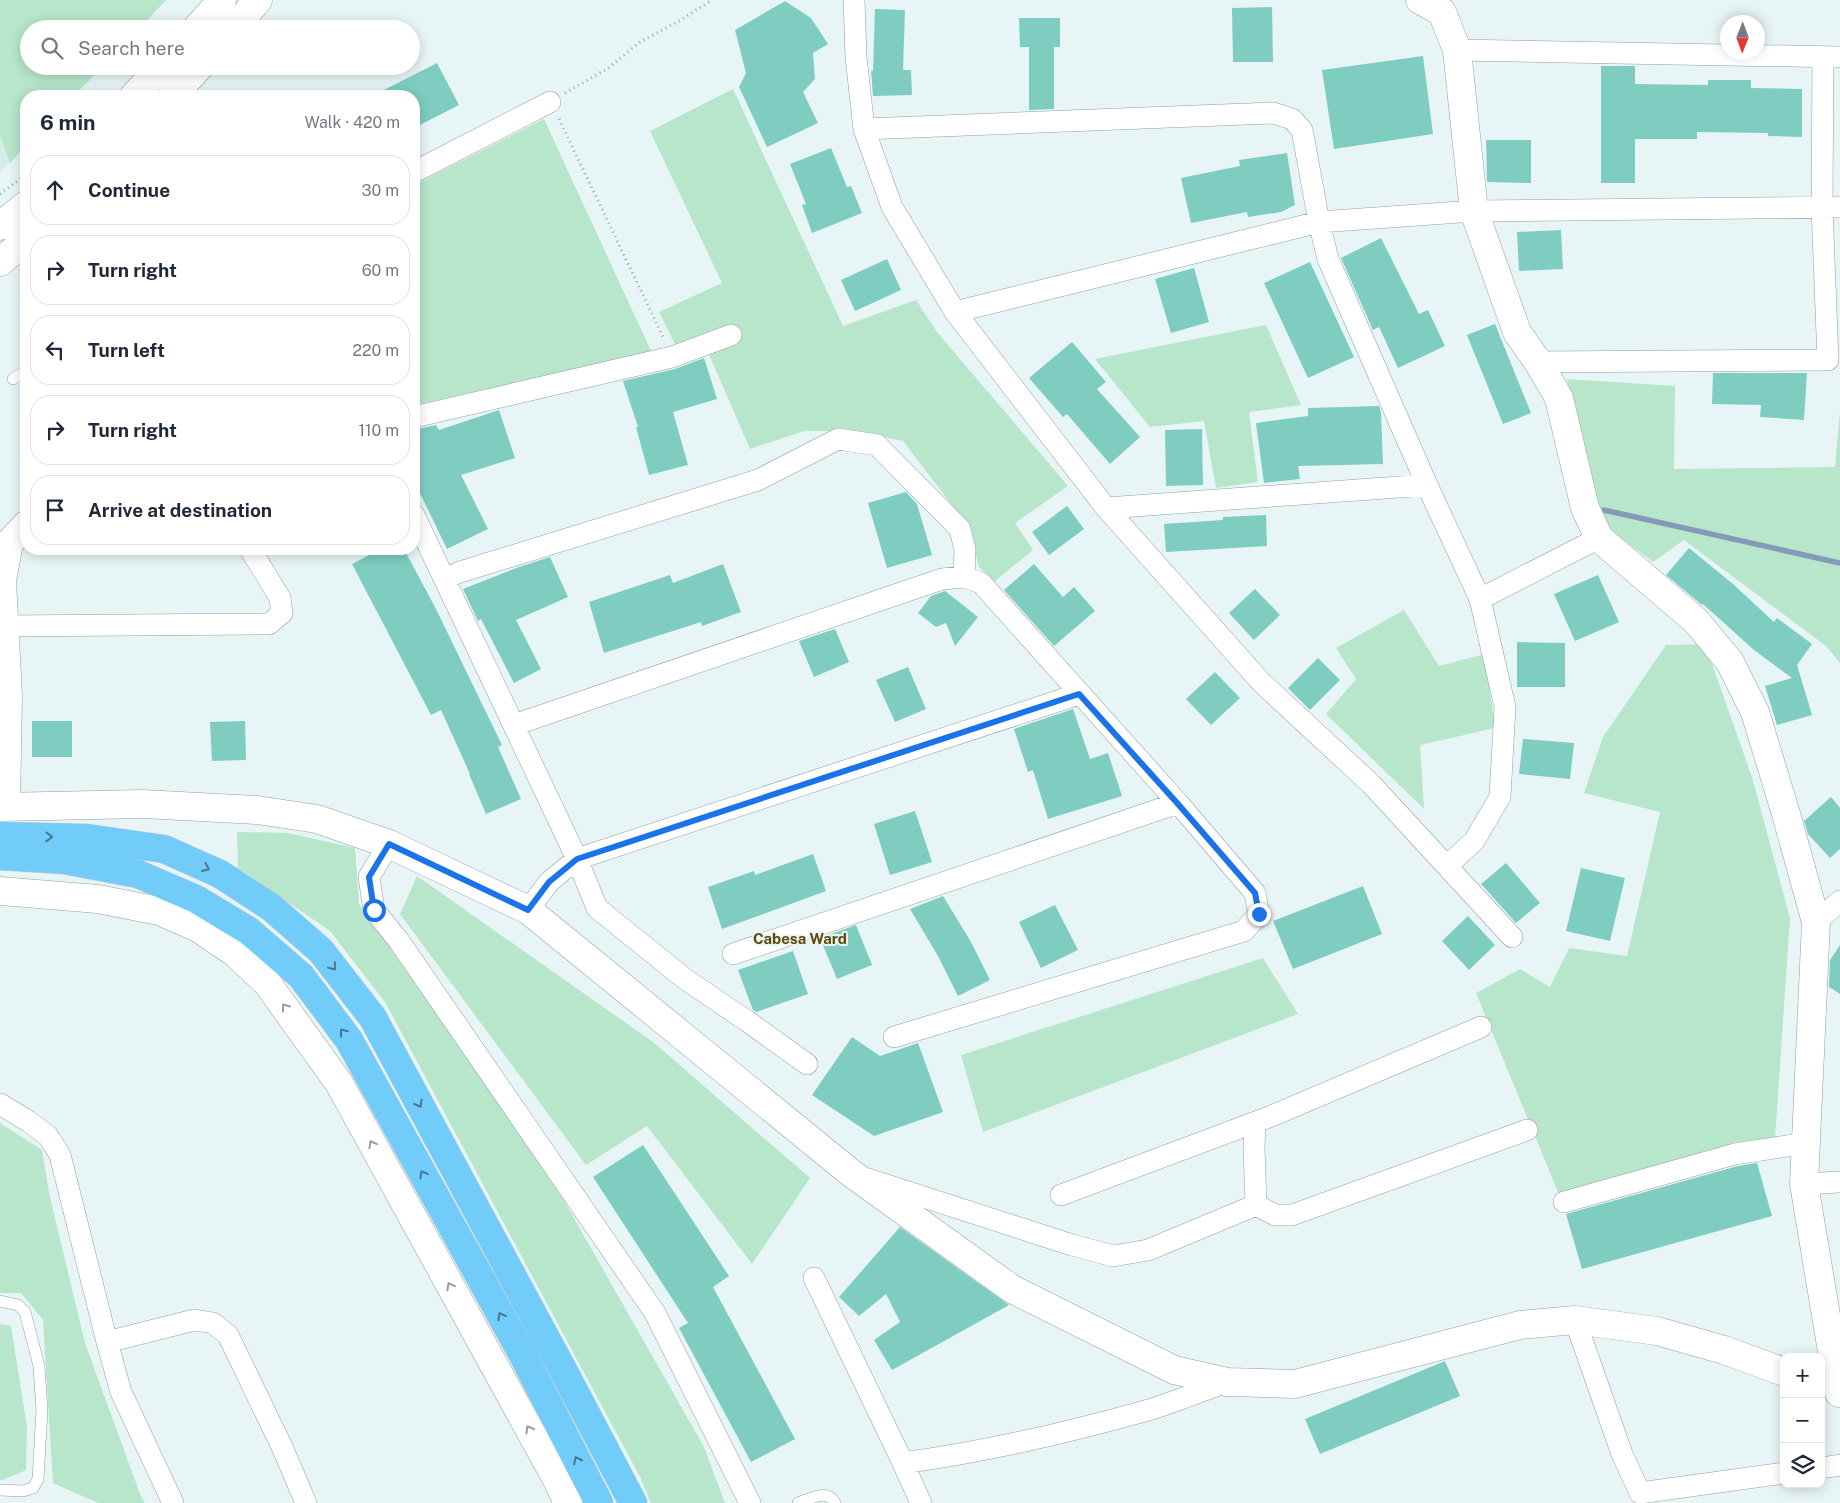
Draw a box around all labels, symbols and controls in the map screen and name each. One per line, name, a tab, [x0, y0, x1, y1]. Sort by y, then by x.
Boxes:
north arrow	[1720, 15, 1765, 60]
search box	[20, 20, 420, 75]
icon: search	[38, 34, 66, 62]
text: Search here	[78, 37, 185, 59]
text: 6 min	[40, 110, 96, 135]
text: Walk · 420 m	[304, 113, 400, 132]
icon: ahead	[41, 176, 69, 204]
text: Continue	[88, 179, 170, 201]
text: 30 m	[362, 181, 399, 200]
icon: right	[41, 256, 69, 284]
text: Turn right	[88, 259, 177, 281]
text: 60 m	[362, 261, 399, 280]
icon: left	[41, 336, 69, 364]
text: Turn left	[88, 339, 165, 361]
text: 220 m	[352, 341, 399, 360]
icon: right	[41, 416, 69, 444]
text: Turn right	[88, 419, 177, 441]
text: 110 m	[358, 421, 399, 440]
icon: arrive	[41, 496, 69, 524]
text: Arrive at destination	[88, 499, 272, 521]
one-way arrow	[45, 832, 53, 842]
one-way arrow	[201, 861, 210, 872]
route start	[363, 899, 386, 922]
route end	[1248, 903, 1271, 926]
district label: Cabesa Ward	[753, 930, 847, 947]
one-way arrow	[328, 961, 336, 970]
one-way arrow	[282, 1004, 290, 1013]
one-way arrow	[340, 1028, 349, 1038]
one-way arrow	[413, 1099, 423, 1108]
one-way arrow	[368, 1140, 378, 1149]
one-way arrow	[419, 1170, 429, 1179]
one-way arrow	[447, 1283, 457, 1292]
one-way arrow	[498, 1312, 508, 1321]
map controls	[1780, 1353, 1825, 1488]
button: +	[1780, 1353, 1825, 1398]
button: −	[1780, 1398, 1825, 1443]
one-way arrow	[525, 1425, 535, 1434]
button: layers	[1780, 1443, 1825, 1488]
one-way arrow	[573, 1456, 583, 1465]

